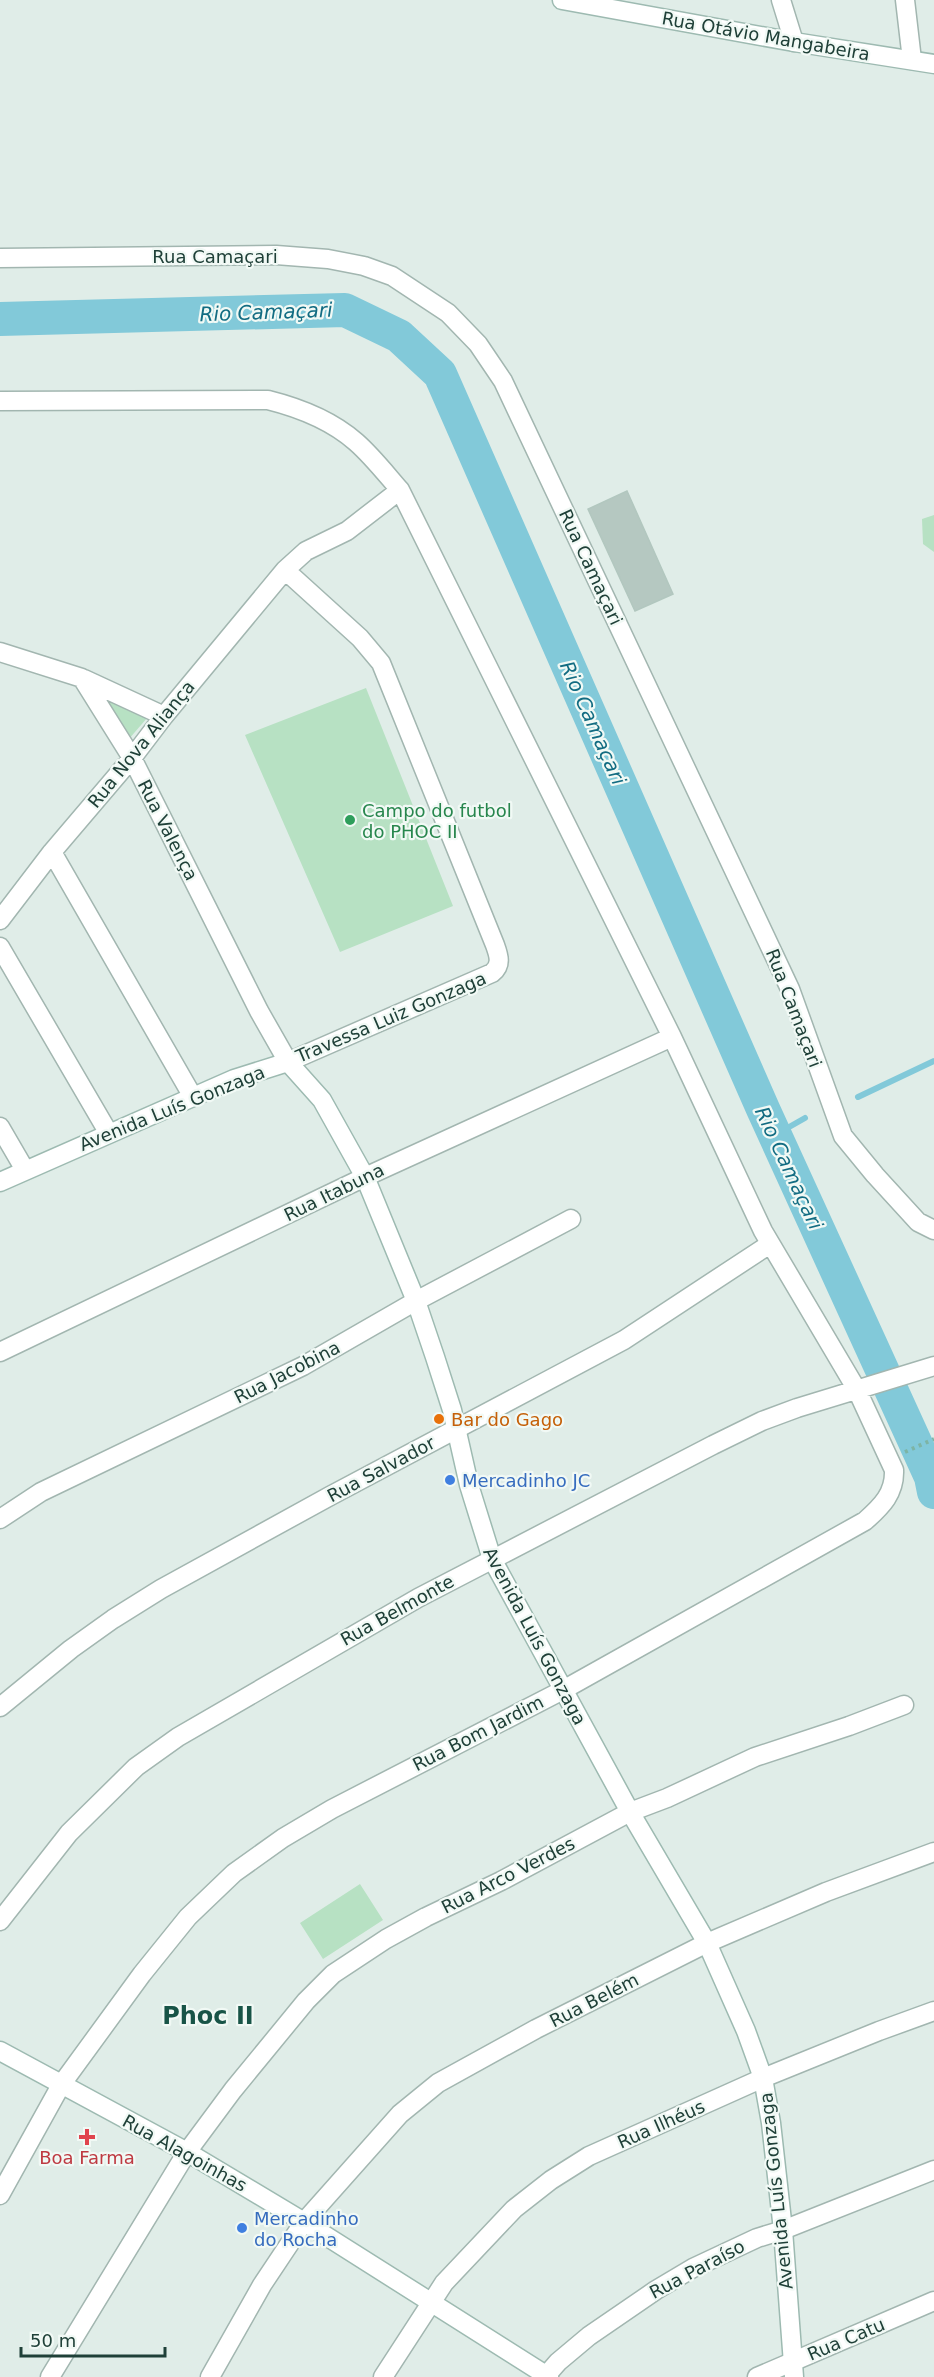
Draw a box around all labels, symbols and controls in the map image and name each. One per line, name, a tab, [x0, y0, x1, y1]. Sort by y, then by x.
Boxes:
street label: Rua Otávio Mangabeira	[660, 7, 872, 65]
street label: Rua Camaçari	[152, 246, 278, 267]
water label: Rio Camaçari	[199, 298, 333, 326]
street label: Rua Camaçari	[555, 506, 627, 628]
water label: Rio Camaçari	[555, 657, 631, 789]
street label: Rua Nova Aliança	[83, 676, 199, 812]
street label: Rua Valença	[134, 776, 202, 884]
place label: Campo do futbol do PHOC II	[362, 800, 512, 842]
marker: Campo do futbol do PHOC II	[343, 813, 357, 827]
street label: Rua Camaçari	[762, 946, 826, 1070]
street label: Travessa Luiz Gonzaga	[292, 967, 489, 1067]
street label: Avenida Luís Gonzaga	[76, 1061, 268, 1155]
water label: Rio Camaçari	[750, 1103, 828, 1234]
street label: Rua Itabuna	[281, 1159, 387, 1225]
street label: Rua Jacobina	[231, 1336, 343, 1408]
place label: Bar do Gago	[451, 1409, 563, 1430]
marker: Bar do Gago	[432, 1412, 446, 1426]
street label: Rua Salvador	[324, 1432, 439, 1506]
place label: Mercadinho JC	[462, 1470, 590, 1491]
marker: Mercadinho JC	[443, 1473, 457, 1487]
street label: Avenida Luís Gonzaga	[479, 1544, 591, 1728]
street label: Rua Belmonte	[337, 1570, 457, 1650]
street label: Rua Bom Jardim	[409, 1691, 547, 1775]
street label: Rua Arco Verdes	[438, 1832, 578, 1918]
street label: Rua Belém	[546, 1969, 642, 2031]
district label: Phoc II	[162, 2002, 254, 2030]
street label: Avenida Luís Gonzaga	[755, 2091, 797, 2291]
street label: Rua Ilhéus	[614, 2095, 708, 2153]
street label: Rua Alagoinhas	[119, 2110, 251, 2196]
marker: Boa Farma	[80, 2130, 94, 2144]
place label: Boa Farma	[39, 2147, 135, 2168]
place label: Mercadinho do Rocha	[254, 2208, 359, 2250]
marker: Mercadinho do Rocha	[235, 2221, 249, 2235]
street label: Rua Paraíso	[646, 2235, 748, 2303]
street label: Rua Catu	[804, 2313, 888, 2365]
scale bar	[21, 2320, 165, 2358]
text: 50 m	[30, 2330, 76, 2351]

